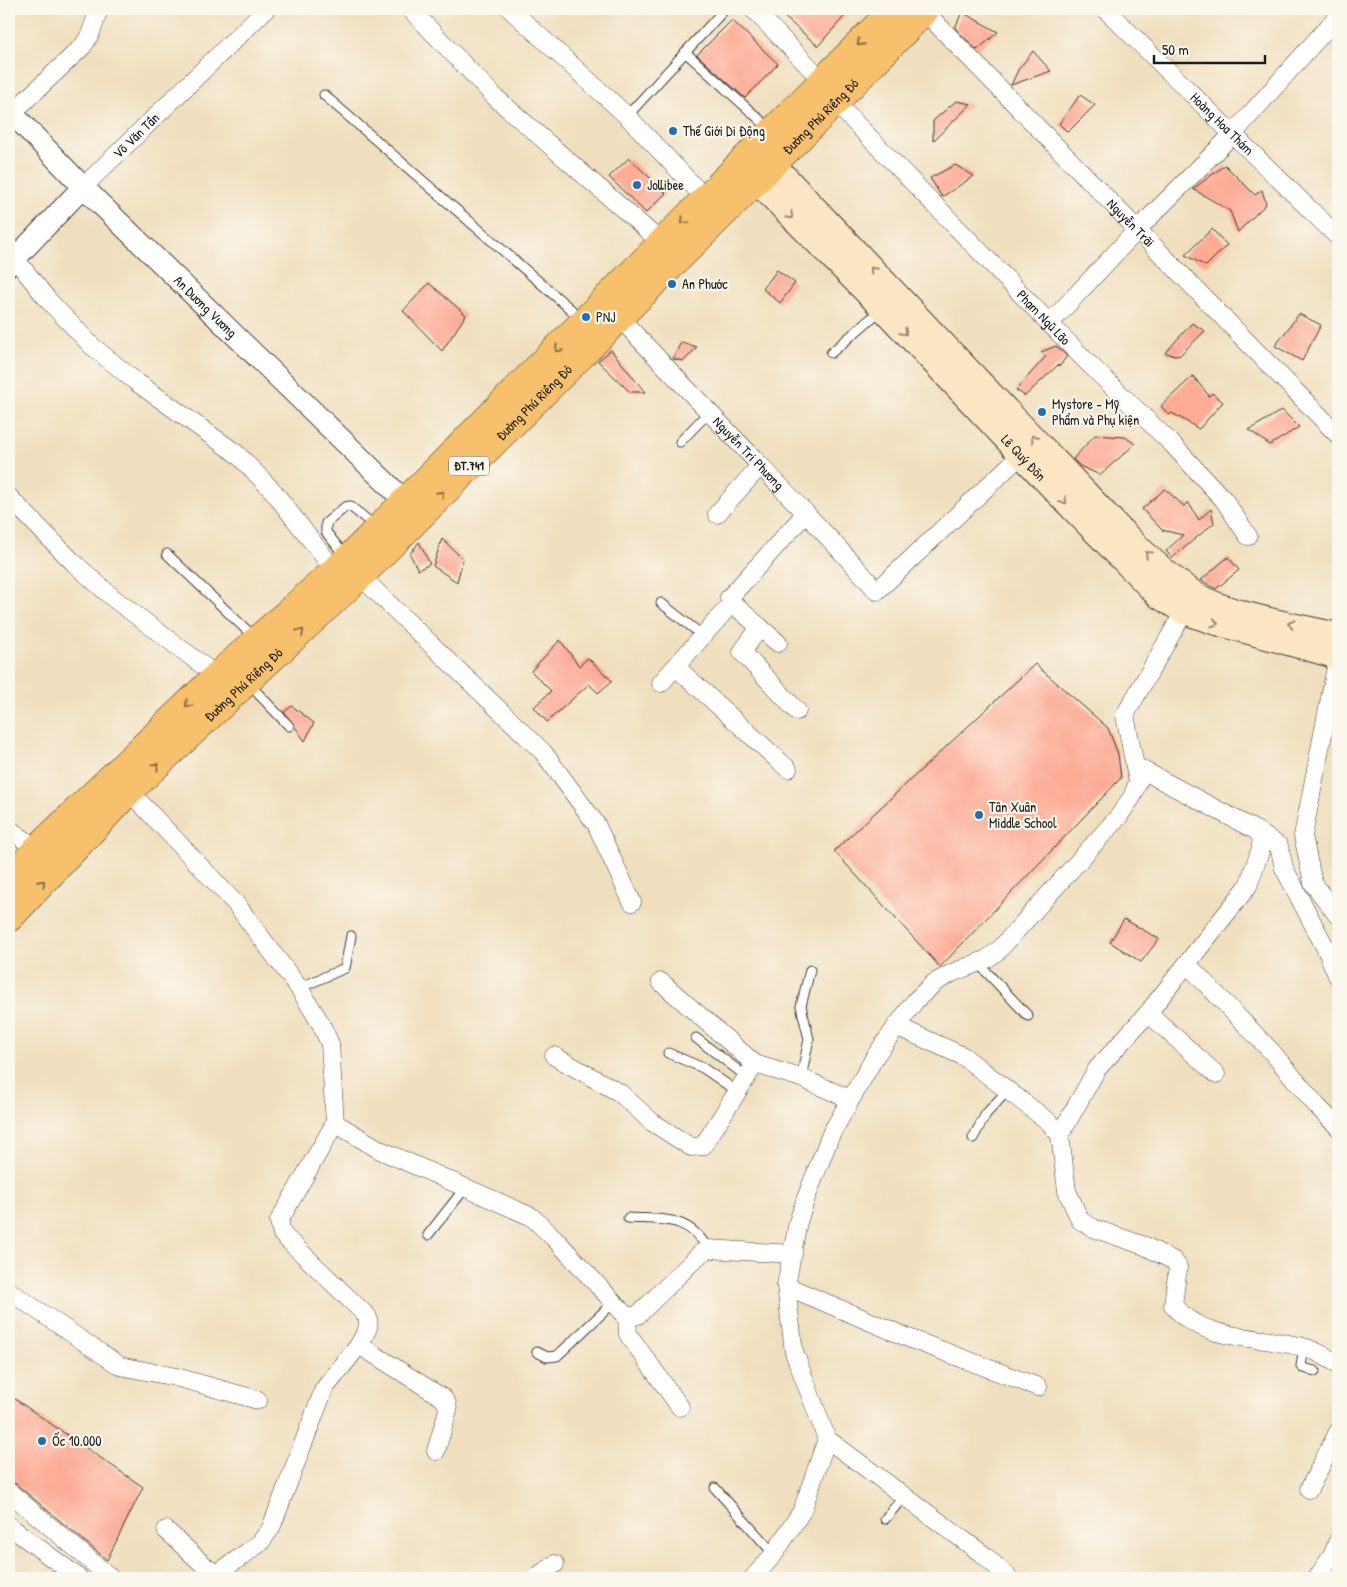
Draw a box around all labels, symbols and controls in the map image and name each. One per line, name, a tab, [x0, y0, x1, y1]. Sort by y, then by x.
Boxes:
scale bar	[1154, 32, 1266, 64]
one-way arrow	[857, 38, 866, 47]
text: 50 m	[1162, 39, 1189, 60]
street label: Đường Phú Riềng Đỏ	[778, 73, 863, 158]
street label: Hoàng Hoa Thám	[1187, 88, 1258, 159]
street label: Võ Văn Tần	[108, 108, 163, 162]
place label: Thế Giới Di Động	[683, 121, 765, 141]
marker: Thế Giới Di Động	[667, 125, 679, 137]
place label: Jollibee	[647, 175, 684, 194]
marker: Jollibee	[631, 179, 643, 191]
street label: Nguyễn Trãi	[1103, 194, 1159, 251]
one-way arrow	[784, 210, 793, 219]
one-way arrow	[681, 215, 690, 224]
one-way arrow	[870, 266, 879, 275]
street label: An Dương Vương	[170, 271, 242, 342]
place label: An Phước	[682, 274, 728, 293]
marker: An Phước	[666, 278, 678, 290]
street label: Phạm Ngũ Lão	[1013, 285, 1075, 349]
place label: PNJ	[596, 307, 615, 326]
marker: PNJ	[580, 311, 592, 323]
one-way arrow	[898, 326, 907, 335]
one-way arrow	[555, 343, 564, 352]
street label: Đường Phú Riềng Đỏ	[491, 360, 576, 444]
place label: Mystore - Mỹ Phẩm và Phụ kiện	[1052, 394, 1139, 429]
marker: Mystore - Mỹ Phẩm và Phụ kiện	[1036, 406, 1048, 418]
street label: Nguyễn Tri Phương	[709, 412, 789, 494]
street label: Lê Quý Đôn	[997, 430, 1051, 485]
one-way arrow	[1031, 435, 1040, 444]
road number: ĐT.741	[449, 456, 489, 476]
one-way arrow	[436, 490, 445, 499]
one-way arrow	[1058, 495, 1067, 504]
one-way arrow	[1144, 551, 1153, 560]
one-way arrow	[1210, 617, 1219, 627]
one-way arrow	[1286, 619, 1295, 630]
one-way arrow	[295, 629, 304, 638]
street label: Đường Phú Riềng Đỏ	[200, 643, 287, 725]
one-way arrow	[185, 698, 194, 707]
one-way arrow	[150, 763, 159, 772]
place label: Tân Xuân Middle School	[989, 797, 1057, 832]
marker: Tân Xuân Middle School	[973, 809, 985, 821]
one-way arrow	[37, 879, 46, 888]
place label: Ốc 10.000	[52, 1431, 102, 1450]
marker: Ốc 10.000	[36, 1435, 48, 1447]

